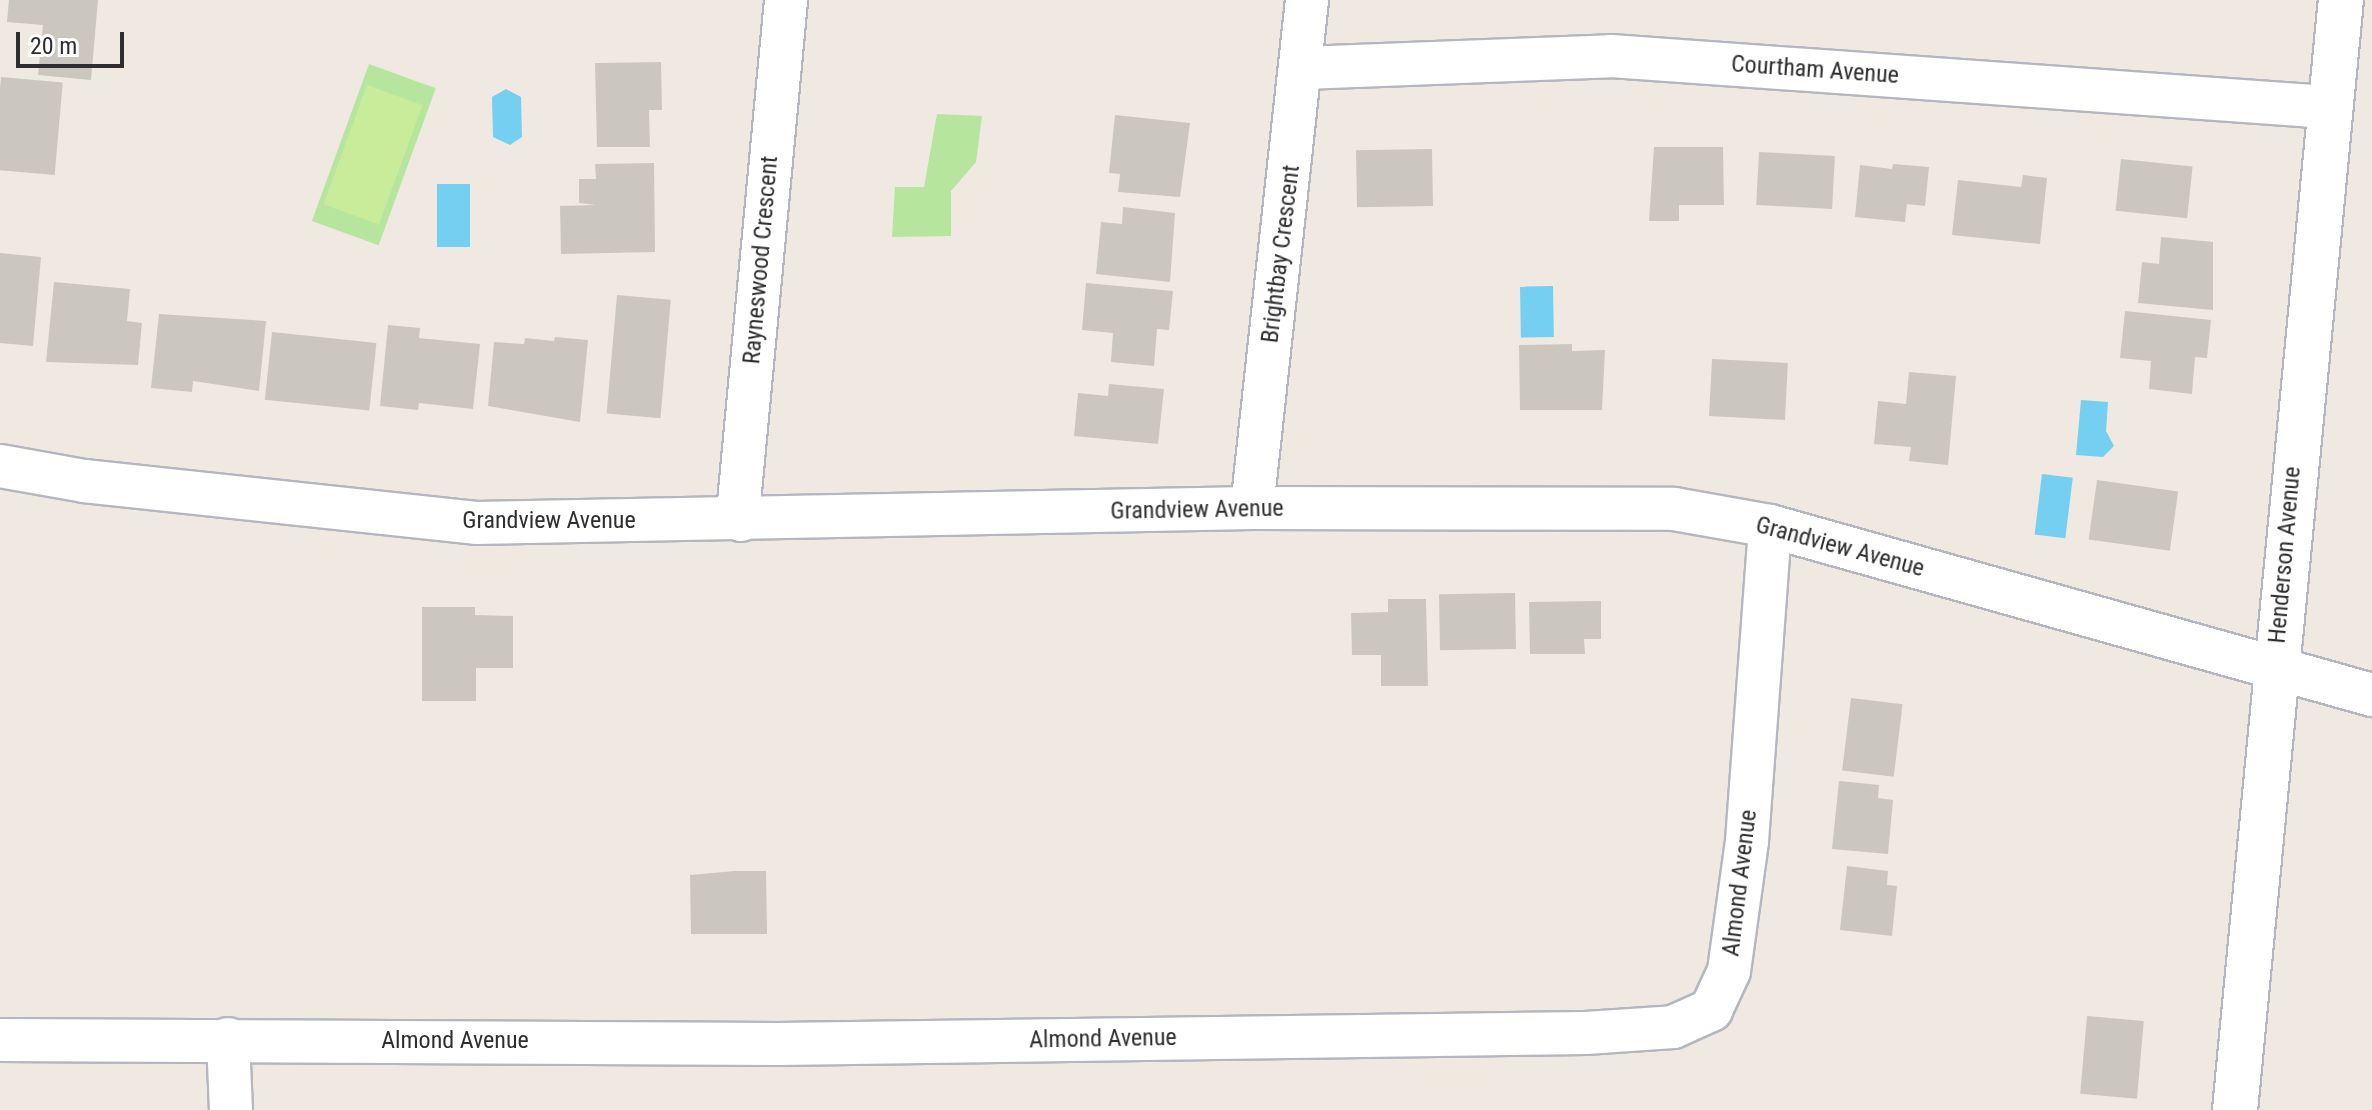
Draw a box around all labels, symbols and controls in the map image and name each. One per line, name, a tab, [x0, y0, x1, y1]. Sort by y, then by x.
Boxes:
scale bar	[20, 16, 128, 66]
text: 20 m	[30, 32, 77, 60]
street label: Courtham Avenue	[1730, 50, 1900, 90]
street label: Rayneswood Crescent	[738, 155, 784, 365]
street label: Brightbay Crescent	[1256, 163, 1306, 345]
street label: Henderson Avenue	[2263, 465, 2307, 645]
street label: Grandview Avenue	[1110, 494, 1284, 526]
street label: Grandview Avenue	[462, 507, 636, 535]
street label: Grandview Avenue	[1753, 511, 1927, 583]
street label: Almond Avenue	[1717, 808, 1763, 958]
street label: Almond Avenue	[1029, 1023, 1177, 1055]
street label: Almond Avenue	[381, 1027, 529, 1055]

